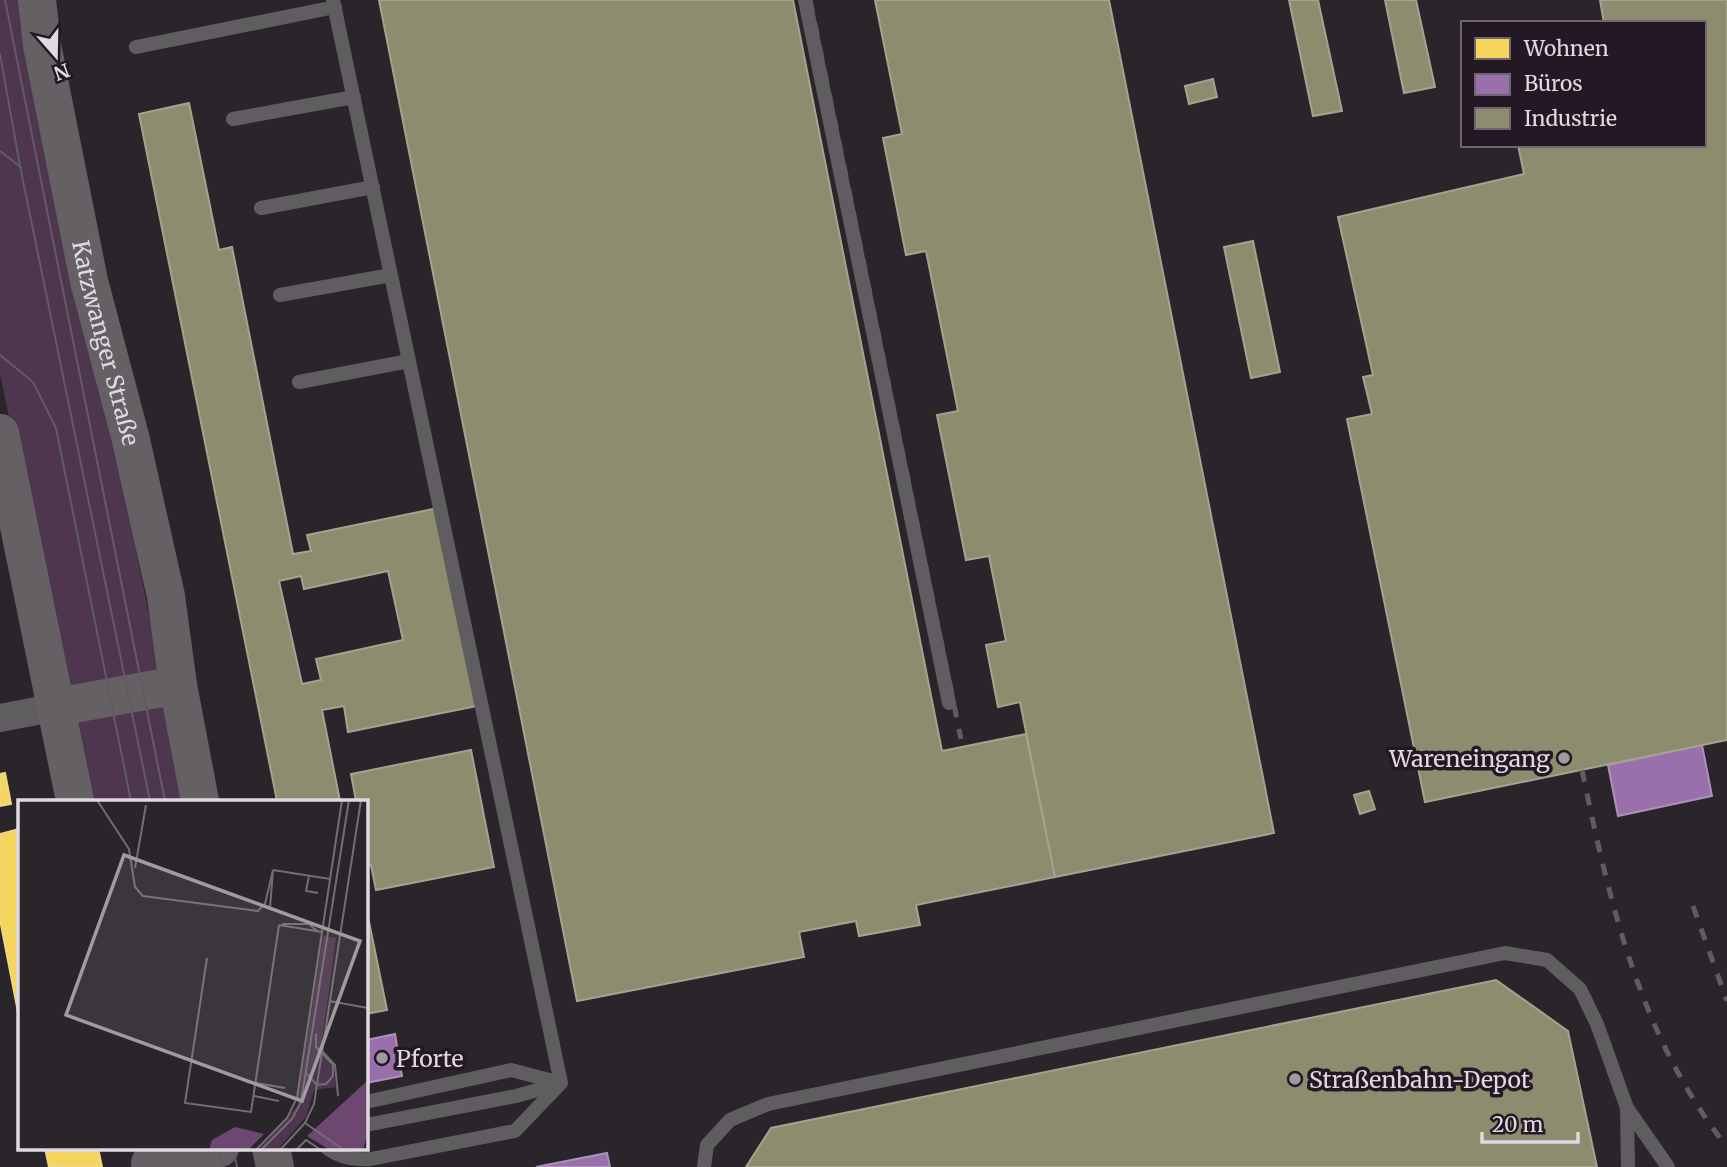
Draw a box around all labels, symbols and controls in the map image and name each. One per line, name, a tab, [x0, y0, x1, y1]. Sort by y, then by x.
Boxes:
north arrow	[21, 21, 91, 91]
legend	[1461, 21, 1706, 147]
text: Wohnen	[1523, 35, 1609, 62]
text: N	[51, 58, 73, 86]
text: Büros	[1524, 70, 1583, 97]
text: Industrie	[1524, 105, 1617, 132]
street label: Katzwanger Straße	[67, 238, 146, 448]
place label: Wareneingang	[1388, 744, 1550, 773]
marker: Wareneingang	[1556, 750, 1572, 766]
inset map	[18, 800, 368, 1150]
place label: Pforte	[396, 1044, 463, 1073]
marker: Pforte	[374, 1050, 390, 1066]
place label: Straßenbahn-Depot	[1309, 1065, 1530, 1094]
marker: Straßenbahn-Depot	[1287, 1071, 1303, 1087]
scale bar	[1482, 1100, 1578, 1144]
text: 20 m	[1492, 1111, 1544, 1138]

